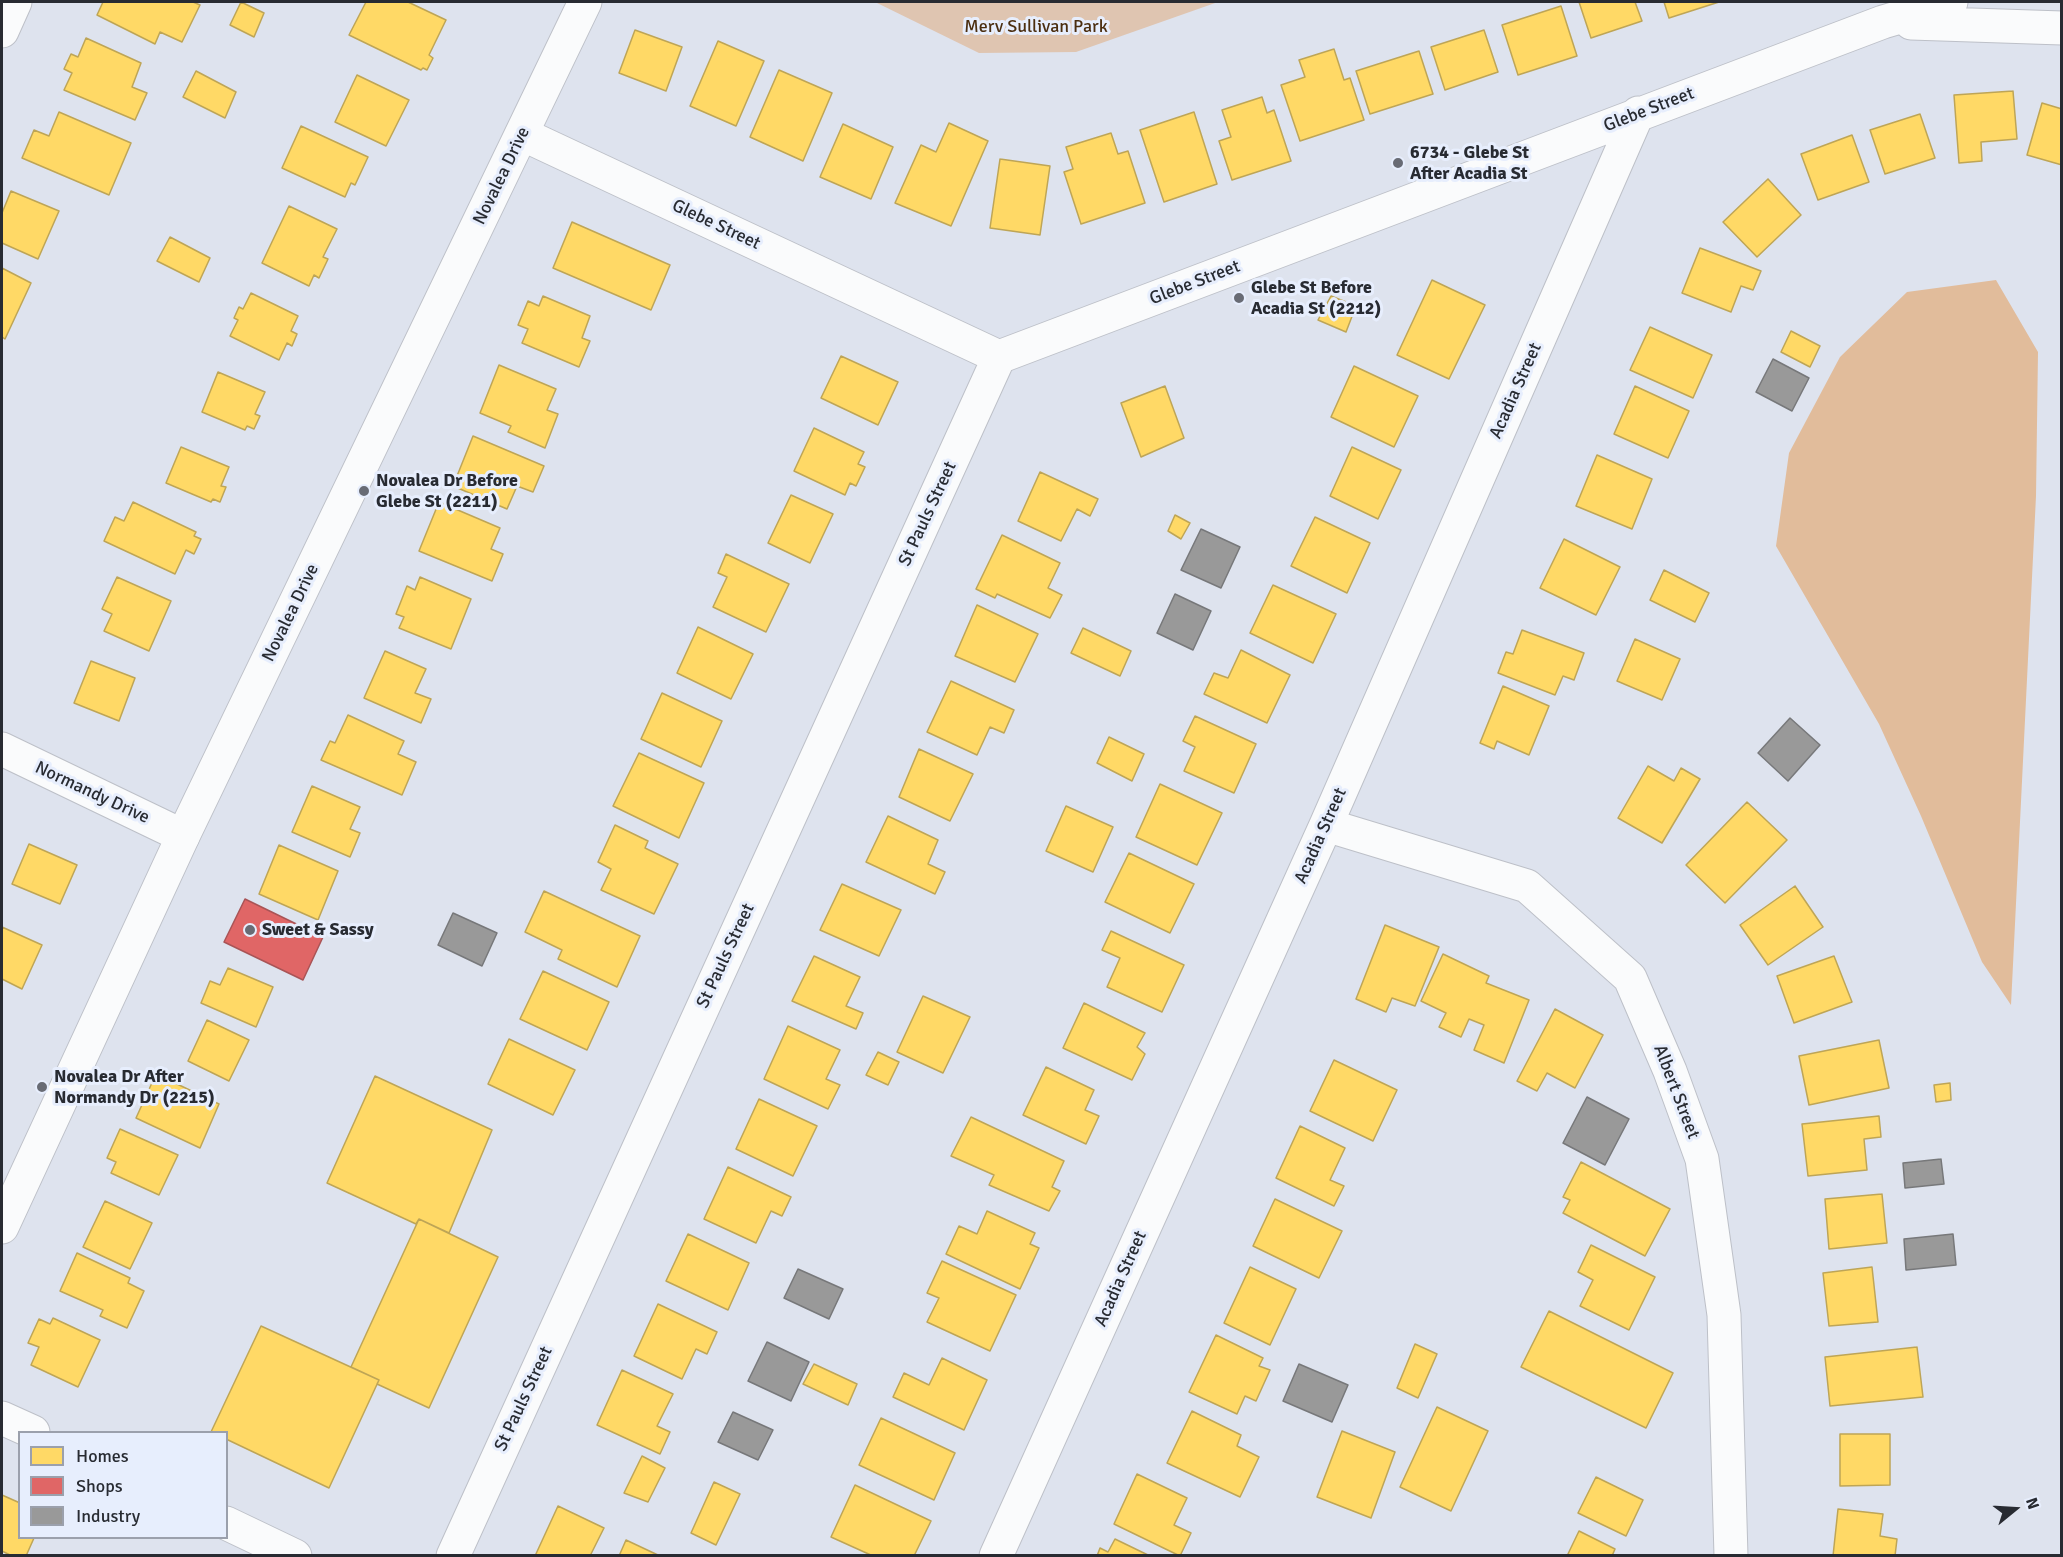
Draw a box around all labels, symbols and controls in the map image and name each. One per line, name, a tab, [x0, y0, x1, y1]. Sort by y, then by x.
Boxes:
park label: Merv Sullivan Park	[964, 16, 1108, 38]
street label: Glebe Street	[1601, 83, 1697, 137]
street label: Novalea Drive	[469, 124, 535, 228]
place label: 6734 - Glebe St After Acadia St	[1410, 142, 1529, 184]
marker: 6734 - Glebe St After Acadia St	[1391, 156, 1405, 170]
street label: Glebe Street	[668, 195, 764, 255]
street label: Glebe Street	[1147, 256, 1243, 310]
place label: Glebe St Before Acadia St (2212)	[1251, 277, 1381, 320]
marker: Glebe St Before Acadia St (2212)	[1232, 291, 1246, 305]
street label: Acadia Street	[1485, 340, 1547, 442]
street label: St Pauls Street	[894, 458, 962, 570]
place label: Novalea Dr Before Glebe St (2211)	[376, 470, 518, 512]
marker: Novalea Dr Before Glebe St (2211)	[357, 484, 371, 498]
street label: Novalea Drive	[258, 561, 324, 665]
street label: Normandy Drive	[31, 757, 153, 829]
street label: Acadia Street	[1290, 785, 1352, 887]
street label: St Pauls Street	[692, 900, 760, 1012]
place label: Sweet & Sassy	[262, 919, 374, 941]
marker: Sweet & Sassy	[243, 923, 257, 937]
street label: Albert Street	[1648, 1042, 1704, 1142]
place label: Novalea Dr After Normandy Dr (2215)	[54, 1066, 215, 1108]
marker: Novalea Dr After Normandy Dr (2215)	[35, 1080, 49, 1094]
street label: Acadia Street	[1090, 1228, 1152, 1330]
street label: St Pauls Street	[490, 1343, 558, 1455]
legend	[18, 1431, 228, 1539]
text: Homes	[76, 1445, 129, 1467]
text: Shops	[76, 1475, 123, 1497]
north arrow	[1985, 1479, 2045, 1539]
text: N	[2021, 1495, 2043, 1512]
text: Industry	[76, 1505, 140, 1527]

